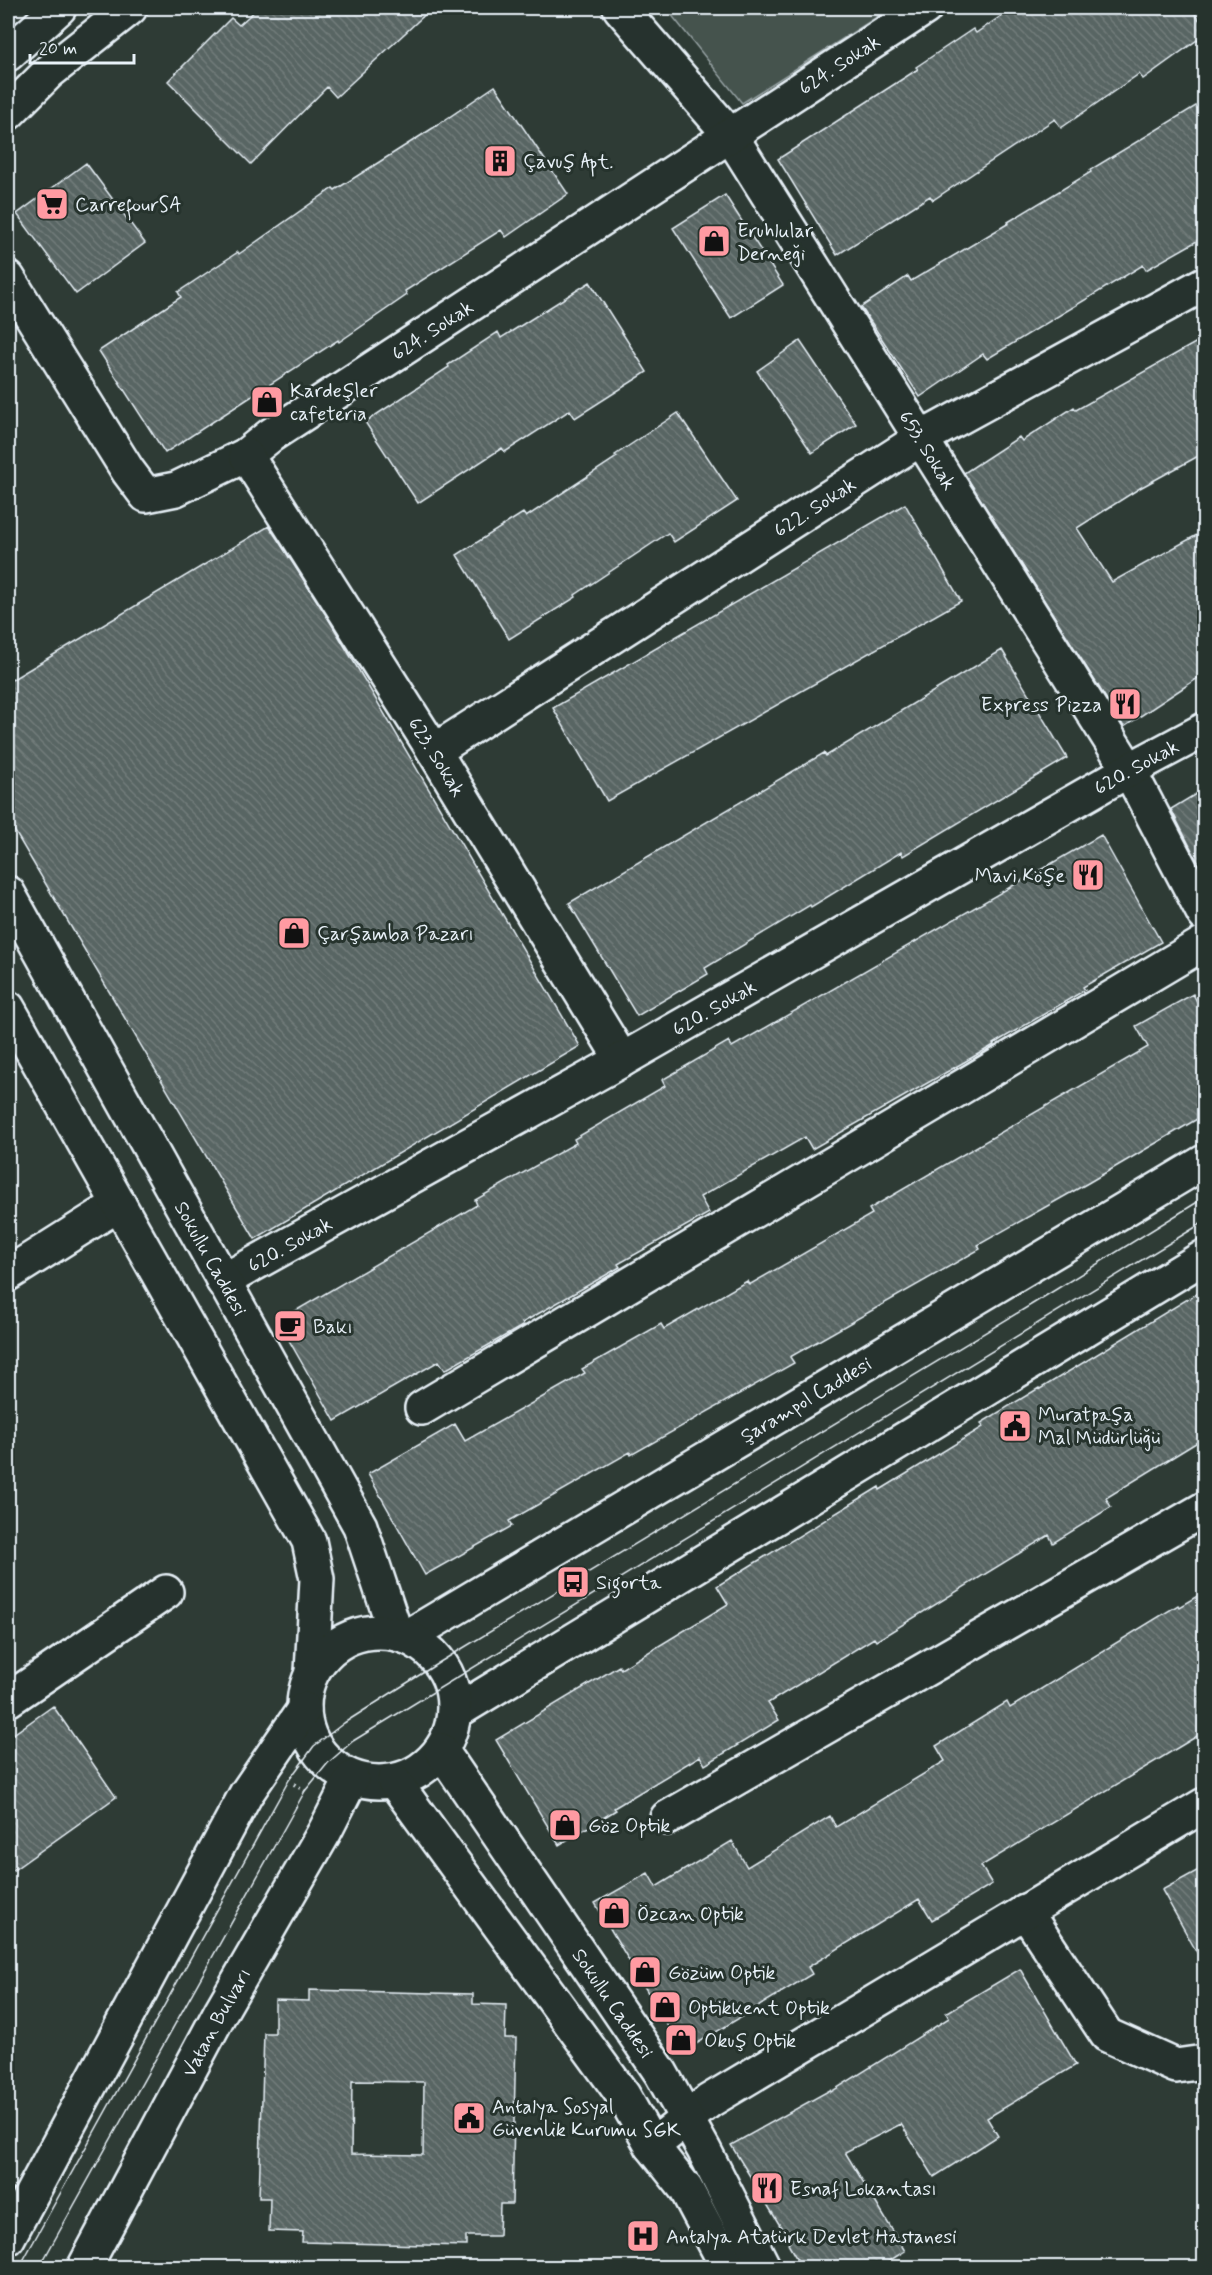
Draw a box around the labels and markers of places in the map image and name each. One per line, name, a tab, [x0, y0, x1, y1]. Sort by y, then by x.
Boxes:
building icon: Çavuş Apt.	[482, 143, 518, 179]
place label: Çavuş Apt.	[523, 149, 613, 177]
supermarket icon: CarrefourSA	[34, 186, 70, 222]
place label: CarrefourSA	[75, 192, 182, 221]
place label: Eruhlular Derneği	[737, 218, 814, 268]
shop icon: Eruhlular Derneği	[696, 223, 732, 259]
place label: Kardeşler cafeteria	[290, 378, 378, 428]
shop icon: Kardeşler cafeteria	[249, 384, 285, 420]
restaurant icon: Express Pizza	[1107, 686, 1143, 722]
place label: Express Pizza	[981, 692, 1102, 719]
restaurant icon: Mavi Köşe	[1070, 857, 1106, 893]
place label: Mavi Köşe	[975, 863, 1065, 890]
shop icon: Çarşamba Pazarı	[276, 915, 312, 951]
place label: Çarşamba Pazarı	[317, 921, 474, 948]
cafe icon: Bakı	[272, 1308, 308, 1344]
place label: Bakı	[313, 1314, 353, 1341]
place label: Muratpaşa Mal Müdürlüğü	[1038, 1402, 1160, 1452]
public building icon: Muratpaşa Mal Müdürlüğü	[997, 1408, 1033, 1444]
bus stop icon: Sigorta	[555, 1564, 591, 1600]
place label: Sigorta	[596, 1570, 663, 1599]
shop icon: Göz Optik	[547, 1807, 583, 1843]
place label: Göz Optik	[588, 1813, 670, 1840]
shop icon: Özcan Optik	[596, 1895, 632, 1931]
place label: Özcan Optik	[637, 1901, 744, 1928]
shop icon: Gözüm Optik	[627, 1954, 663, 1990]
place label: Gözüm Optik	[668, 1960, 775, 1987]
shop icon: Optikkent Optik	[647, 1989, 683, 2025]
place label: Optikkent Optik	[688, 1995, 830, 2022]
shop icon: Okuş Optik	[663, 2022, 699, 2058]
place label: Okuş Optik	[704, 2028, 796, 2055]
place label: Antalya Sosyal Güvenlik Kurumu SGK	[492, 2094, 681, 2144]
public building icon: Antalya Sosyal Güvenlik Kurumu SGK	[451, 2100, 487, 2136]
restaurant icon: Esnaf Lokantası	[749, 2170, 785, 2206]
place label: Esnaf Lokantası	[790, 2176, 937, 2203]
hospital icon: Antalya Atatürk Devlet Hastanesi	[625, 2218, 661, 2254]
place label: Antalya Atatürk Devlet Hastanesi	[666, 2224, 957, 2251]

